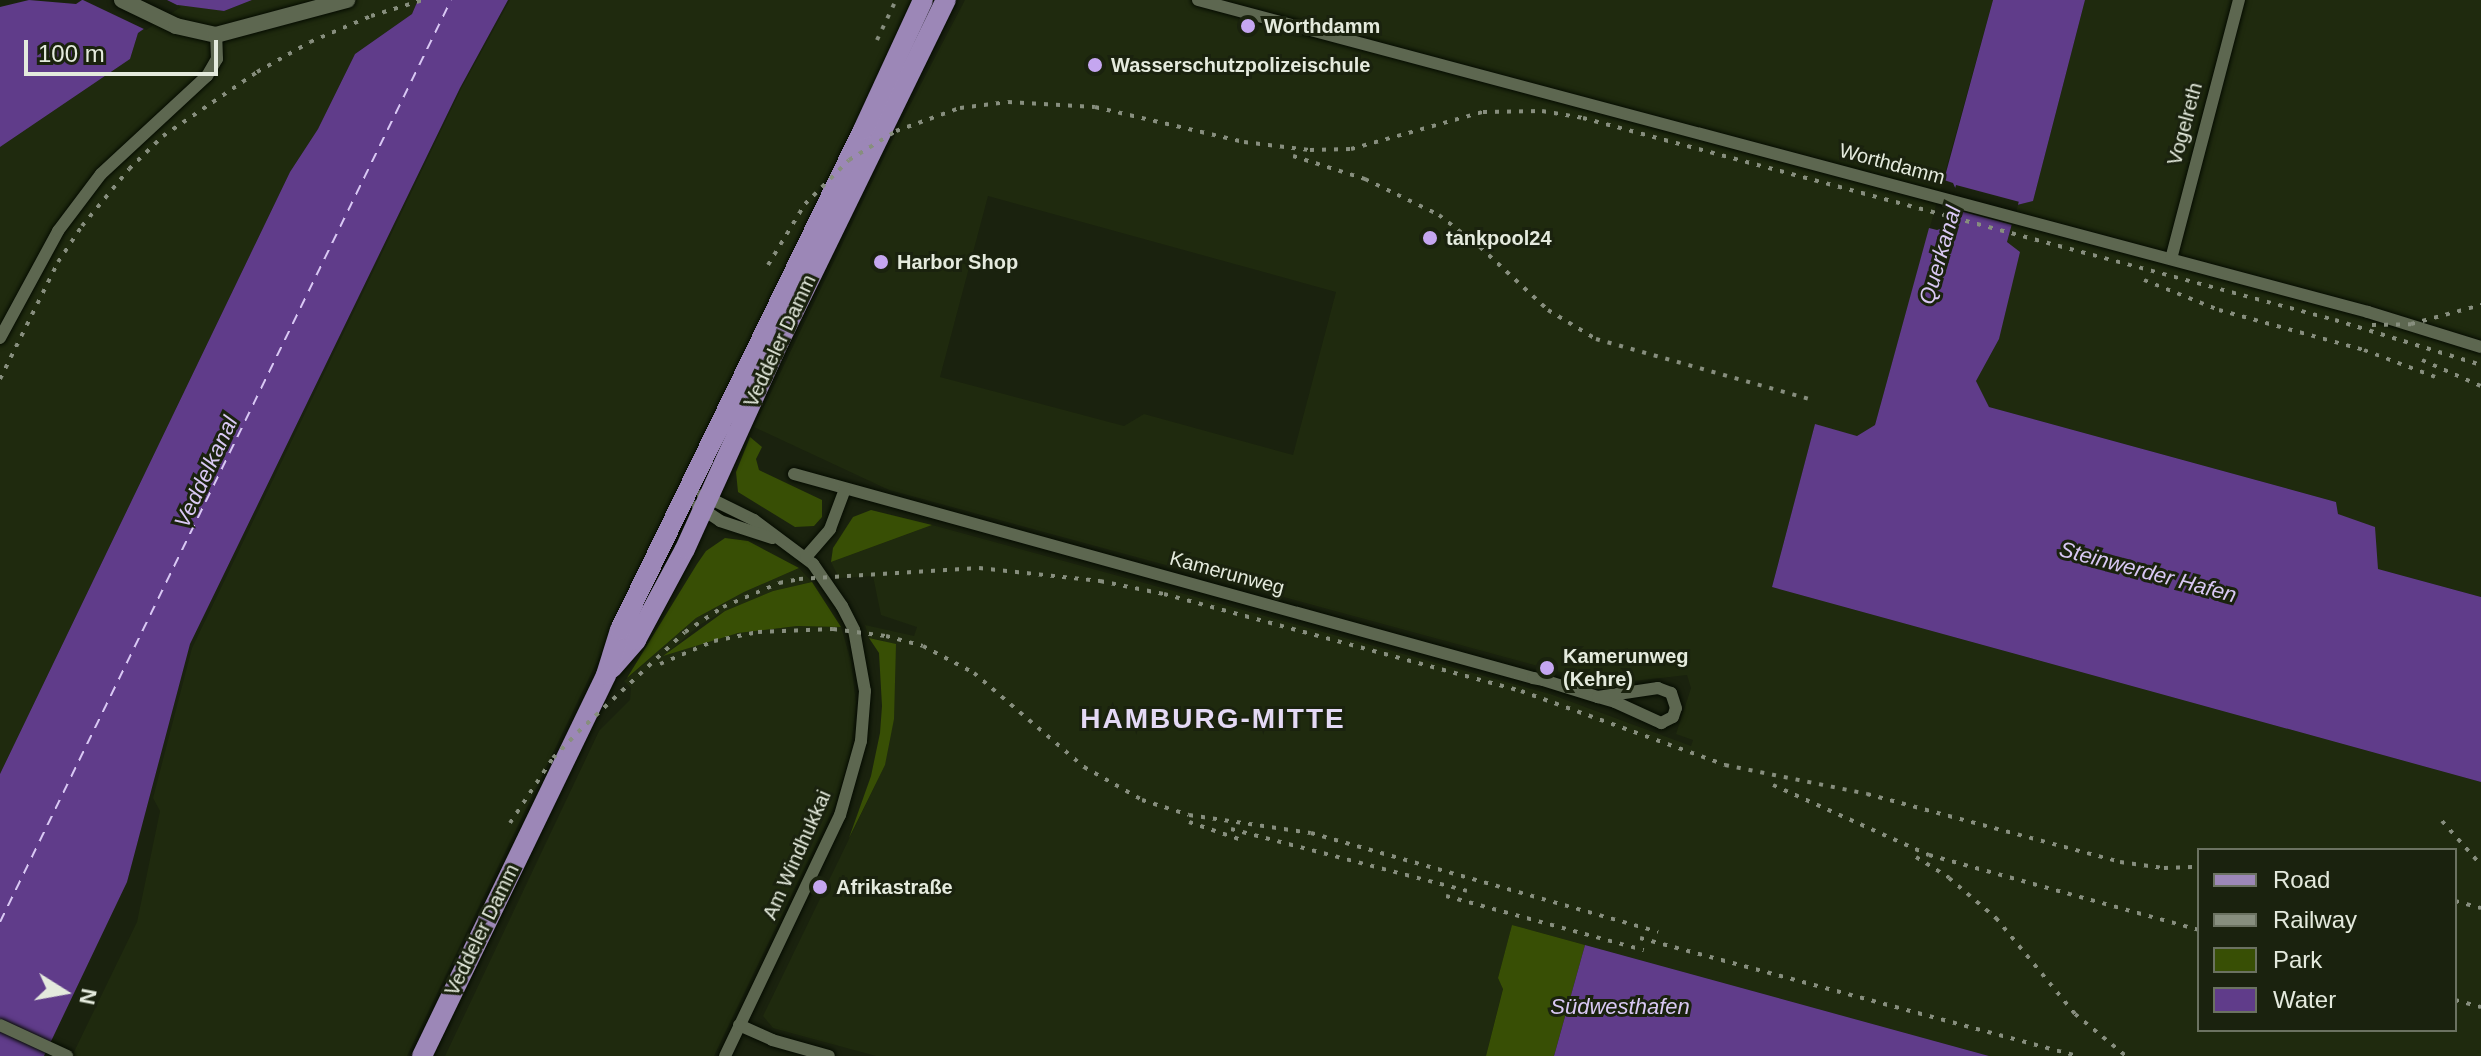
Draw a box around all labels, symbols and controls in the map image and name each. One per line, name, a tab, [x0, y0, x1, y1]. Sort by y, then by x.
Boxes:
place label: Worthdamm	[1264, 14, 1380, 38]
marker: Worthdamm	[1239, 17, 1257, 35]
scale bar	[28, 24, 222, 74]
text: 100 m	[38, 40, 105, 67]
place label: Wasserschutzpolizeischule	[1111, 53, 1370, 77]
marker: Wasserschutzpolizeischule	[1086, 56, 1104, 74]
street label: Vogelreth	[2162, 80, 2208, 168]
street label: Worthdamm	[1836, 138, 1948, 190]
water label: Querkanal	[1913, 203, 1967, 307]
place label: tankpool24	[1446, 226, 1552, 250]
marker: tankpool24	[1421, 229, 1439, 247]
place label: Harbor Shop	[897, 250, 1018, 274]
marker: Harbor Shop	[872, 253, 890, 271]
street label: Veddeler Damm	[739, 271, 821, 411]
water label: Veddelkanal	[169, 412, 243, 532]
water label: Steinwerder Hafen	[2057, 536, 2239, 608]
street label: Kamerunweg	[1167, 546, 1287, 600]
place label: Kamerunweg (Kehre)	[1563, 644, 1689, 691]
marker: Kamerunweg (Kehre)	[1538, 659, 1556, 677]
district label: HAMBURG-MITTE	[1080, 702, 1346, 736]
street label: Am Windhukkai	[758, 787, 836, 923]
legend	[2197, 848, 2457, 1032]
street label: Veddeler Damm	[440, 860, 524, 1000]
text: Road	[2273, 866, 2330, 893]
place label: Afrikastraße	[836, 875, 953, 899]
marker: Afrikastraße	[811, 878, 829, 896]
text: Railway	[2273, 906, 2357, 933]
text: Park	[2273, 946, 2322, 973]
north arrow	[24, 952, 104, 1032]
text: N	[74, 986, 102, 1007]
text: Water	[2273, 986, 2336, 1013]
water label: Südwesthafen	[1550, 994, 1690, 1020]

